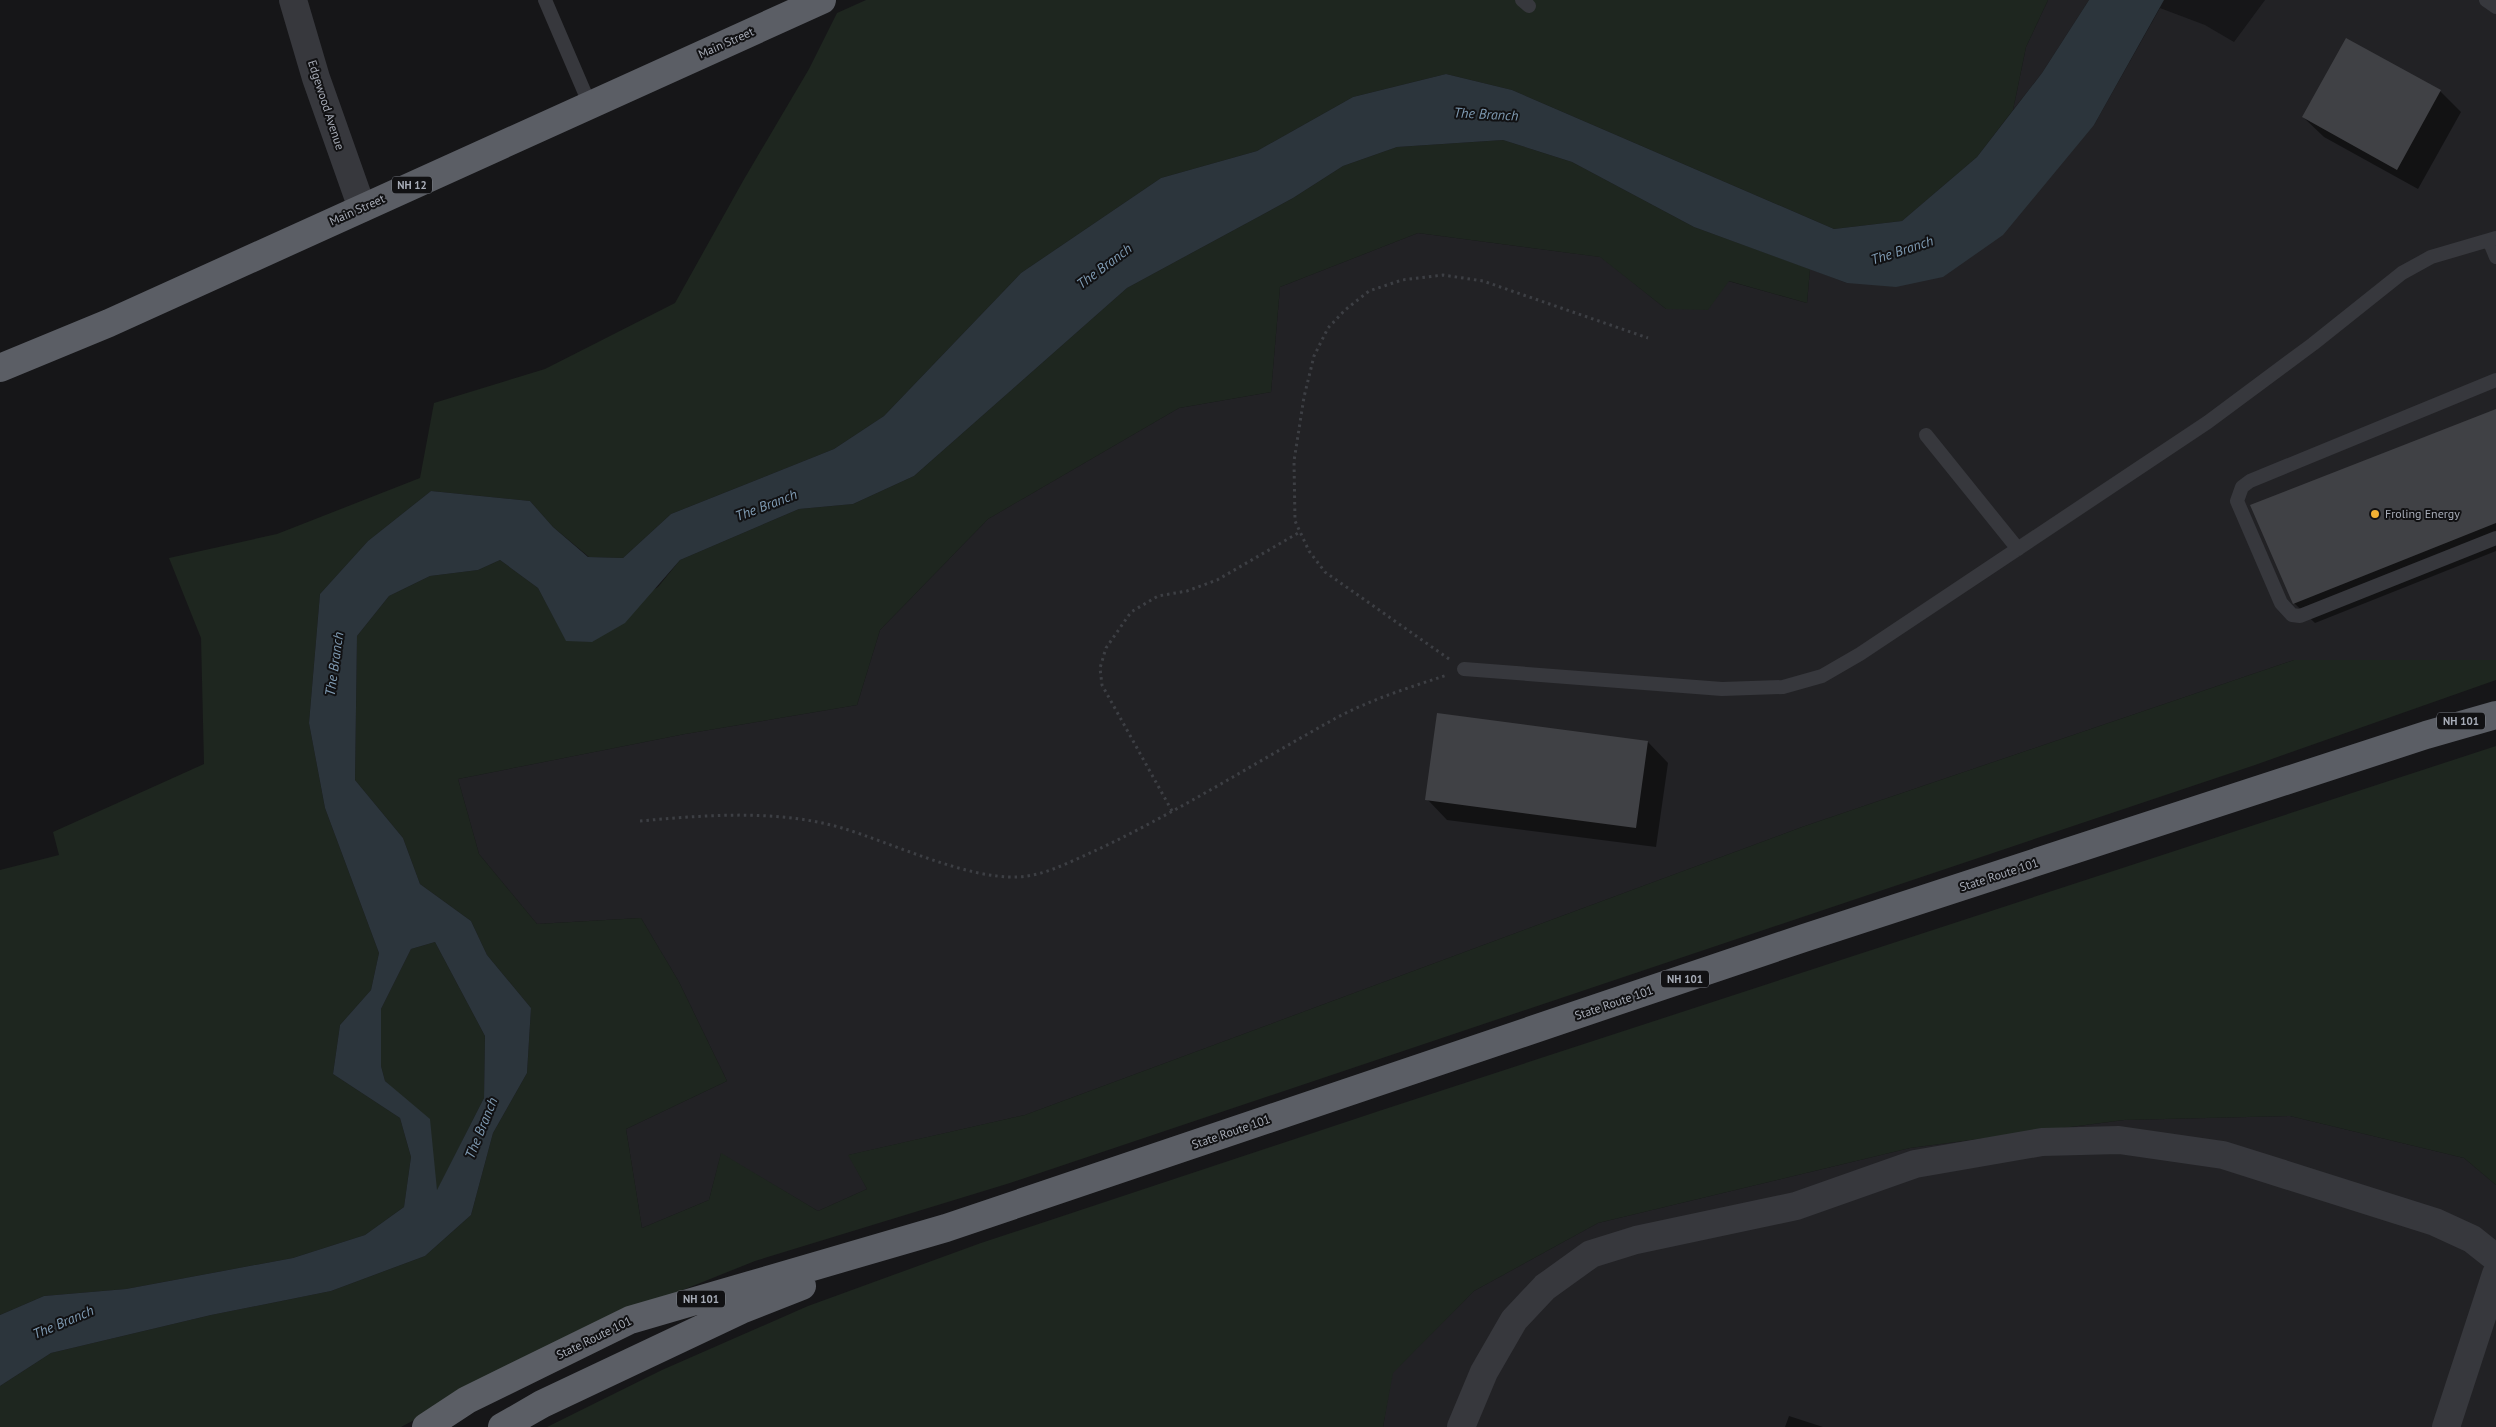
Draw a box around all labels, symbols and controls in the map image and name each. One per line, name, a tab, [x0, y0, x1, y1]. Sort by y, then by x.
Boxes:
street label: Main Street	[696, 24, 756, 61]
street label: Edgewood Avenue	[305, 58, 348, 152]
water label: The Branch	[1453, 103, 1519, 125]
road number: NH 12	[392, 176, 432, 194]
street label: Main Street	[327, 191, 387, 228]
water label: The Branch	[1868, 231, 1936, 269]
water label: The Branch	[1073, 239, 1135, 293]
water label: The Branch	[733, 485, 799, 525]
place label: Froling Energy	[2385, 506, 2460, 521]
marker: Froling Energy	[2369, 508, 2381, 520]
water label: The Branch	[321, 631, 347, 697]
road number: NH 101	[2437, 712, 2485, 729]
street label: State Route 101	[1958, 855, 2040, 894]
road number: NH 101	[1661, 971, 1709, 988]
street label: State Route 101	[1573, 982, 1655, 1023]
water label: The Branch	[461, 1095, 501, 1161]
street label: State Route 101	[1190, 1111, 1272, 1152]
road number: NH 101	[677, 1290, 725, 1308]
water label: The Branch	[30, 1301, 96, 1343]
street label: State Route 101	[554, 1313, 634, 1362]

